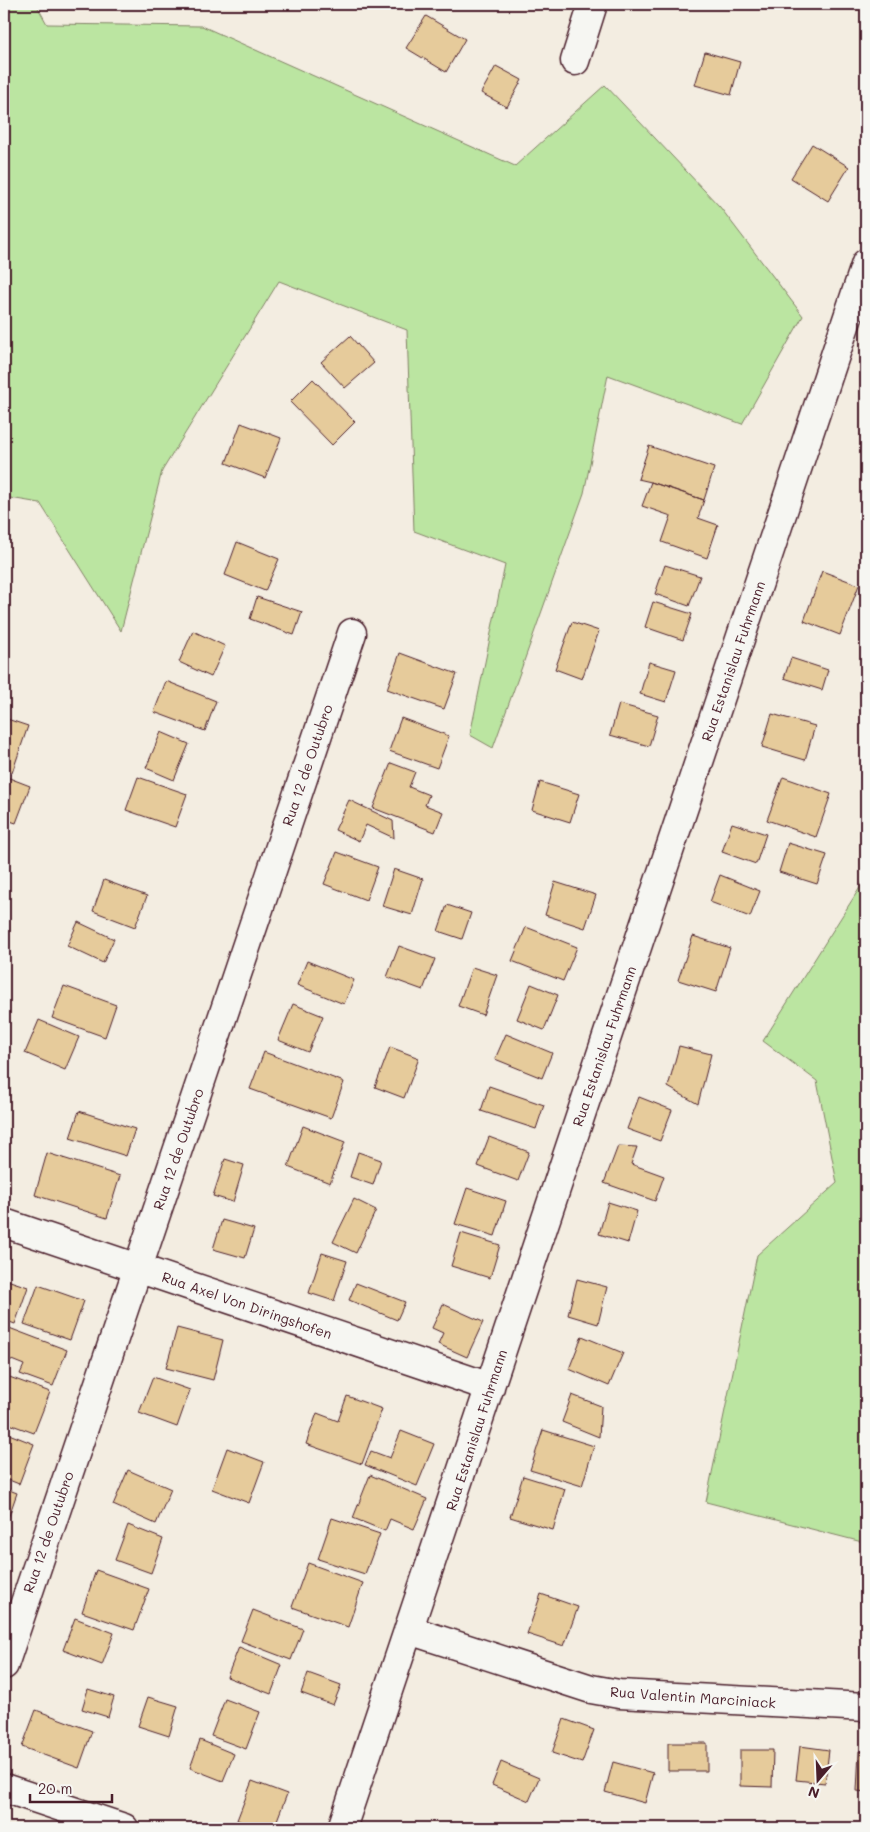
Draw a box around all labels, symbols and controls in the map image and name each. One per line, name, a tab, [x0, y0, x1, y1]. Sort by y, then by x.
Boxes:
street label: Rua Estanislau Fuhrmann	[697, 578, 769, 744]
street label: Rua 12 de Outubro	[277, 702, 337, 828]
street label: Rua Estanislau Fuhrmann	[568, 963, 640, 1129]
street label: Rua 12 de Outubro	[148, 1086, 208, 1212]
street label: Rua Axel Von Diringshofen	[159, 1267, 335, 1343]
street label: Rua Estanislau Fuhrmann	[441, 1347, 511, 1513]
street label: Rua 12 de Outubro	[18, 1469, 78, 1595]
street label: Rua Valentin Marciniack	[610, 1682, 776, 1712]
north arrow	[792, 1754, 842, 1804]
scale bar	[30, 1772, 112, 1804]
text: 20 m	[38, 1778, 72, 1798]
text: N	[805, 1782, 822, 1803]

